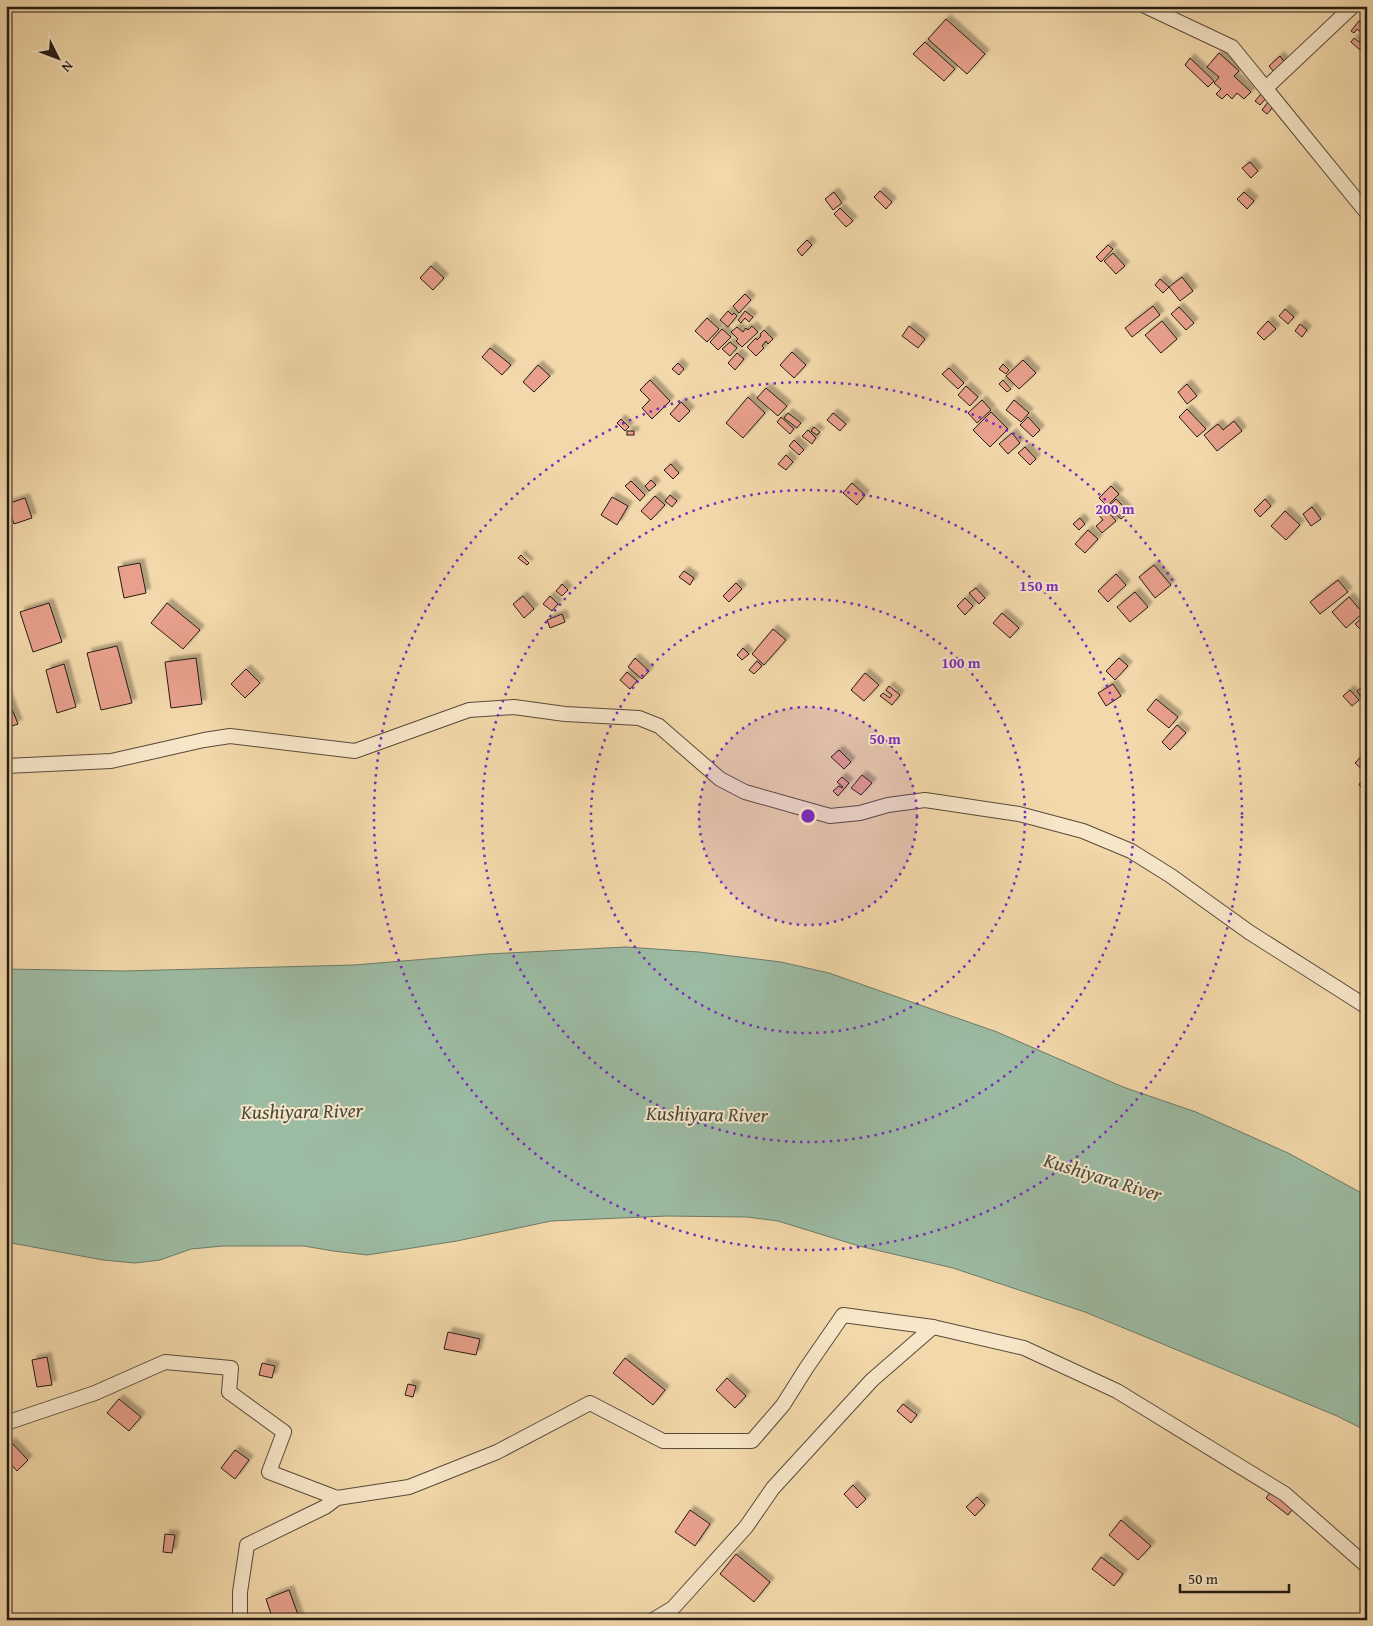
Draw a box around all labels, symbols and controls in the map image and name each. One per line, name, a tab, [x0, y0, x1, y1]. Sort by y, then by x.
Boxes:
north arrow	[32, 32, 82, 82]
text: N	[57, 57, 78, 77]
text: 200 m	[1095, 498, 1135, 519]
text: 150 m	[1019, 575, 1059, 596]
text: 100 m	[941, 652, 981, 673]
text: 50 m	[869, 728, 901, 749]
centre of rings	[799, 807, 817, 825]
water label: Kushiyara River	[240, 1095, 364, 1126]
water label: Kushiyara River	[645, 1098, 769, 1129]
water label: Kushiyara River	[1039, 1144, 1166, 1208]
scale bar	[1180, 1561, 1289, 1593]
text: 50 m	[1188, 1568, 1219, 1589]

